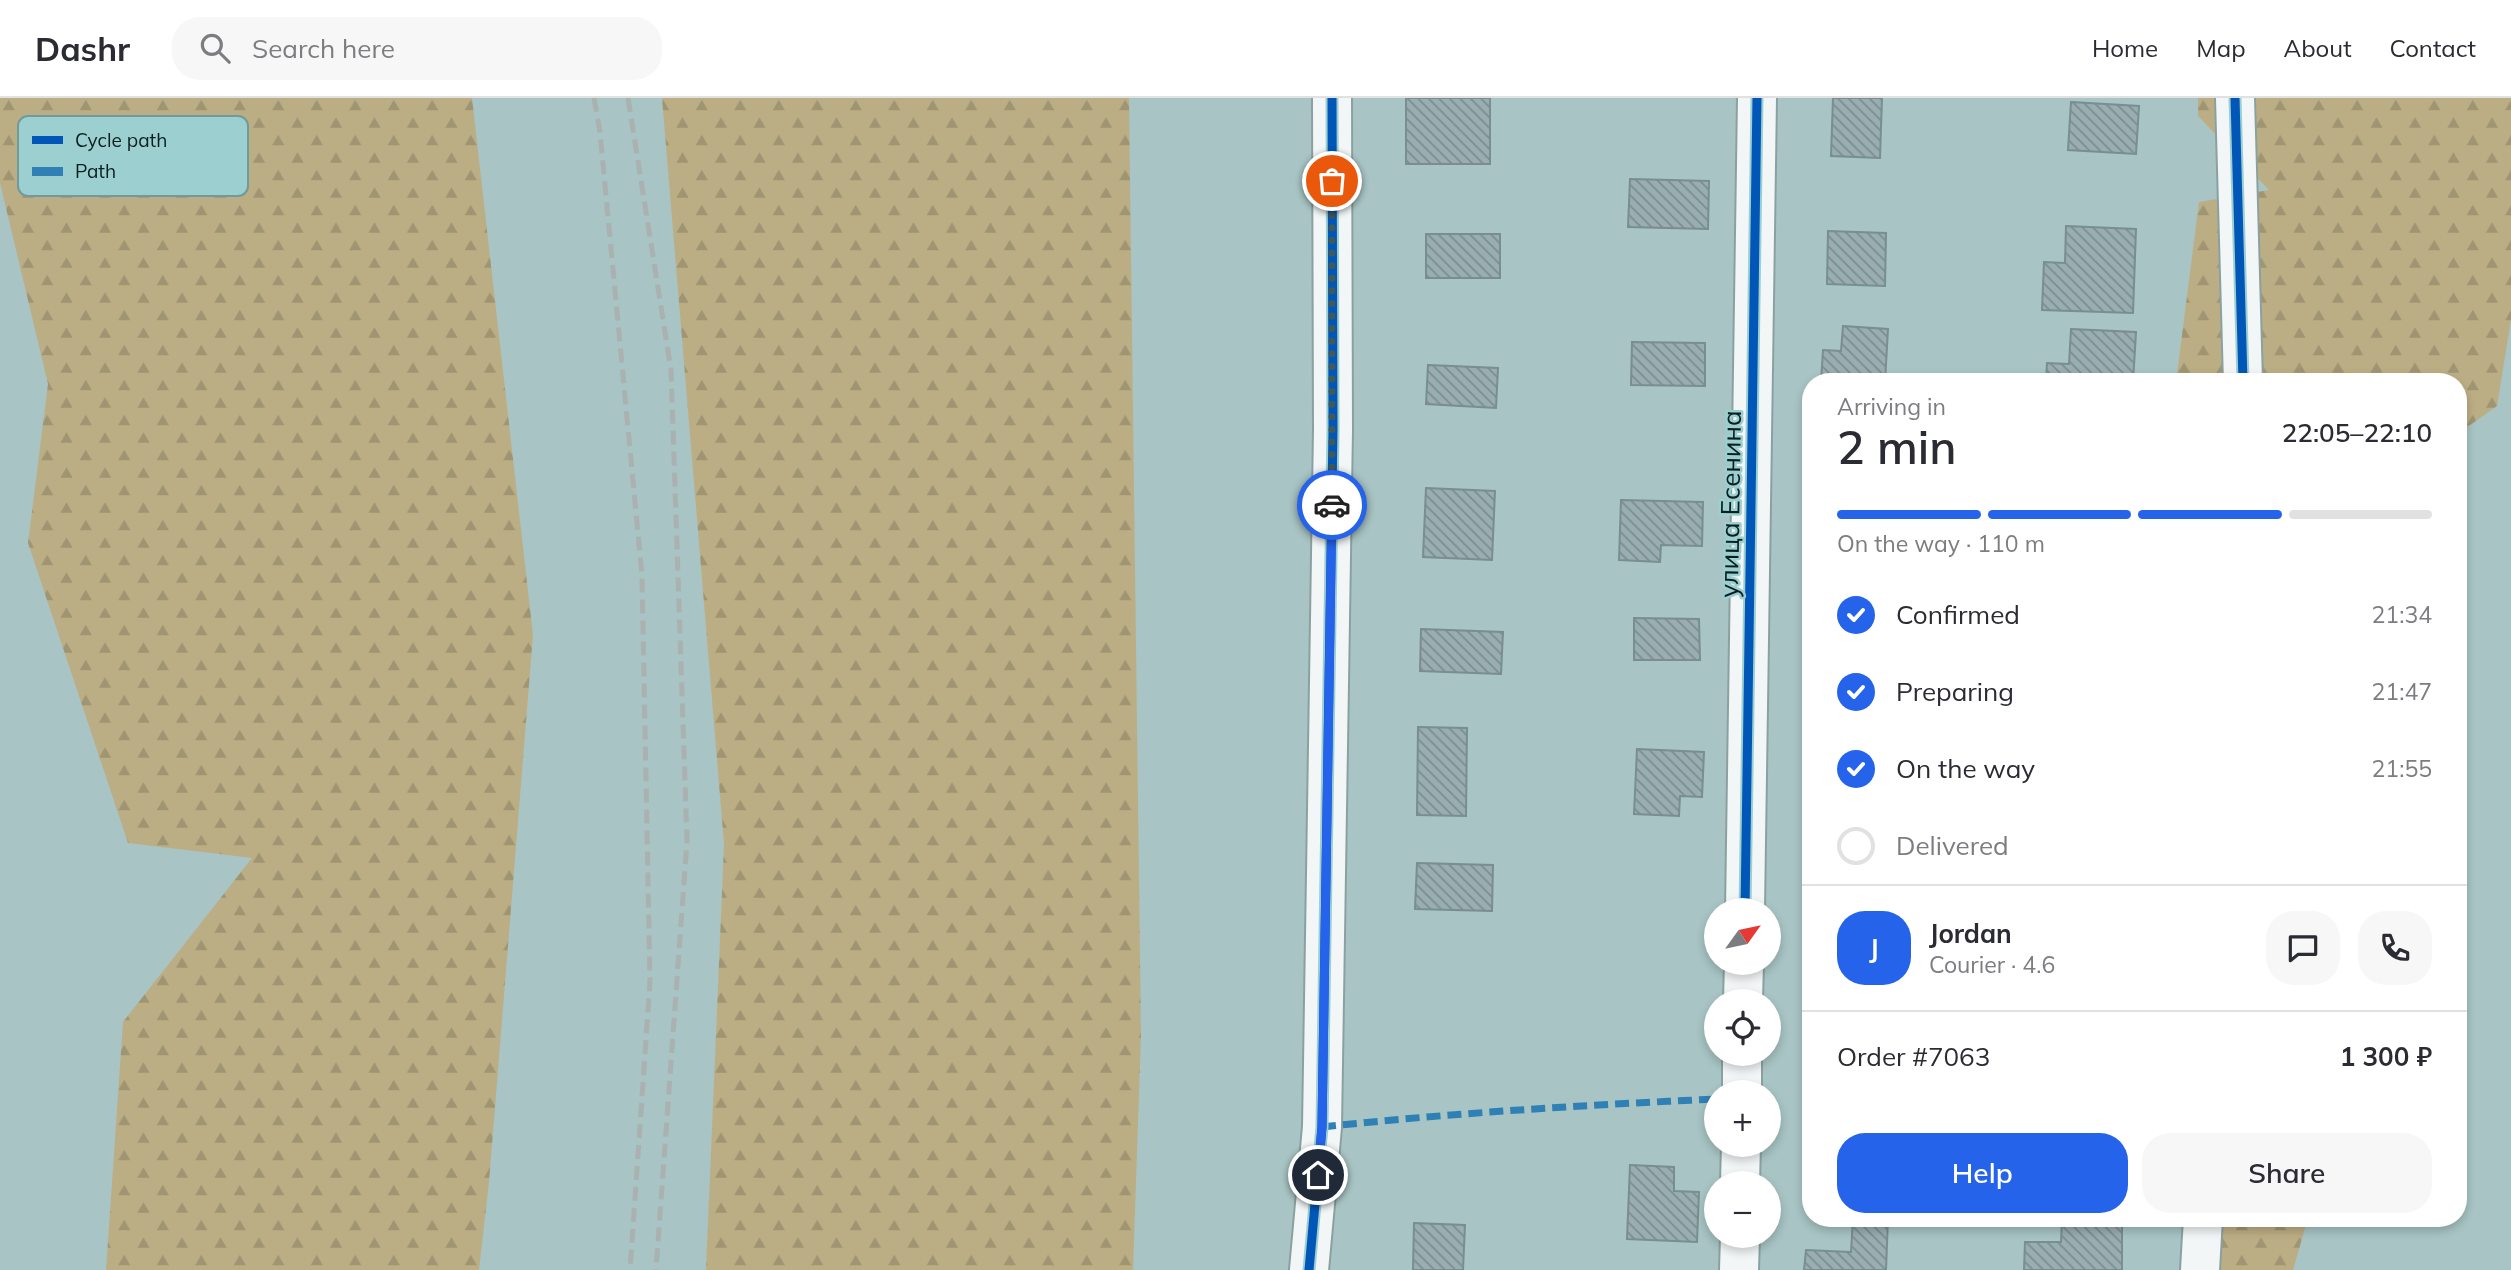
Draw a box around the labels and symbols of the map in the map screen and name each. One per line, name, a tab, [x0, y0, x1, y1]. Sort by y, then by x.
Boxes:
legend	[18, 116, 248, 196]
text: Cycle path	[75, 128, 167, 152]
pin	[1302, 151, 1362, 211]
text: Path	[75, 159, 116, 183]
street label: улица Есенина	[1712, 410, 1748, 598]
courier	[1297, 470, 1367, 540]
north arrow	[1704, 898, 1782, 975]
pin	[1288, 1145, 1348, 1205]

